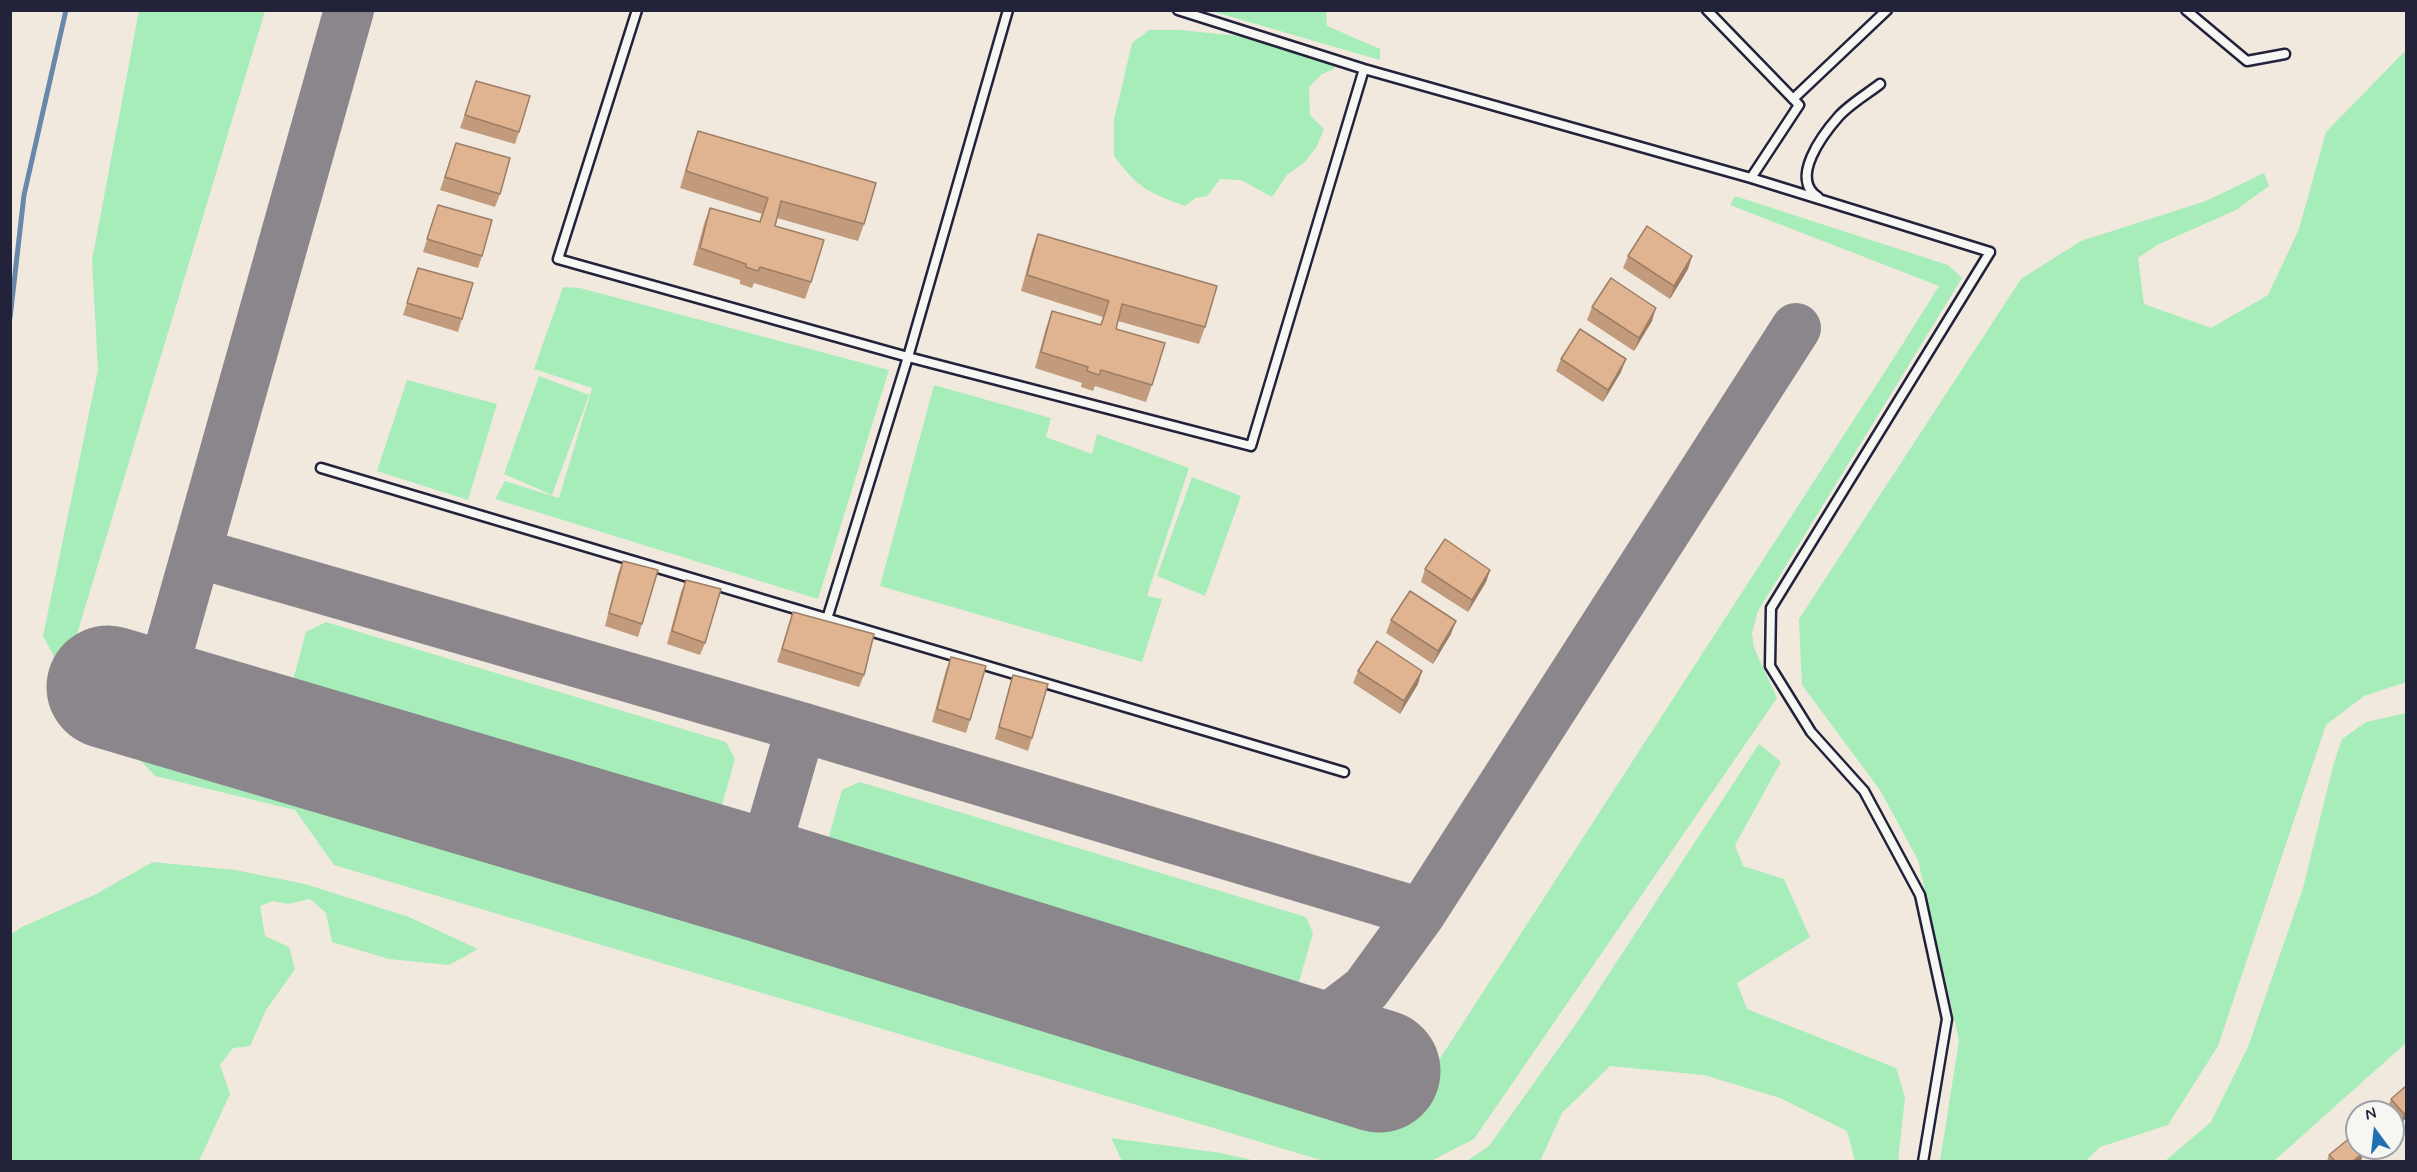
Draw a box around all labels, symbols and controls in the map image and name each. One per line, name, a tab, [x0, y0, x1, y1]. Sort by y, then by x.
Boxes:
north arrow	[2345, 1100, 2405, 1160]
text: N	[2363, 1103, 2379, 1126]

